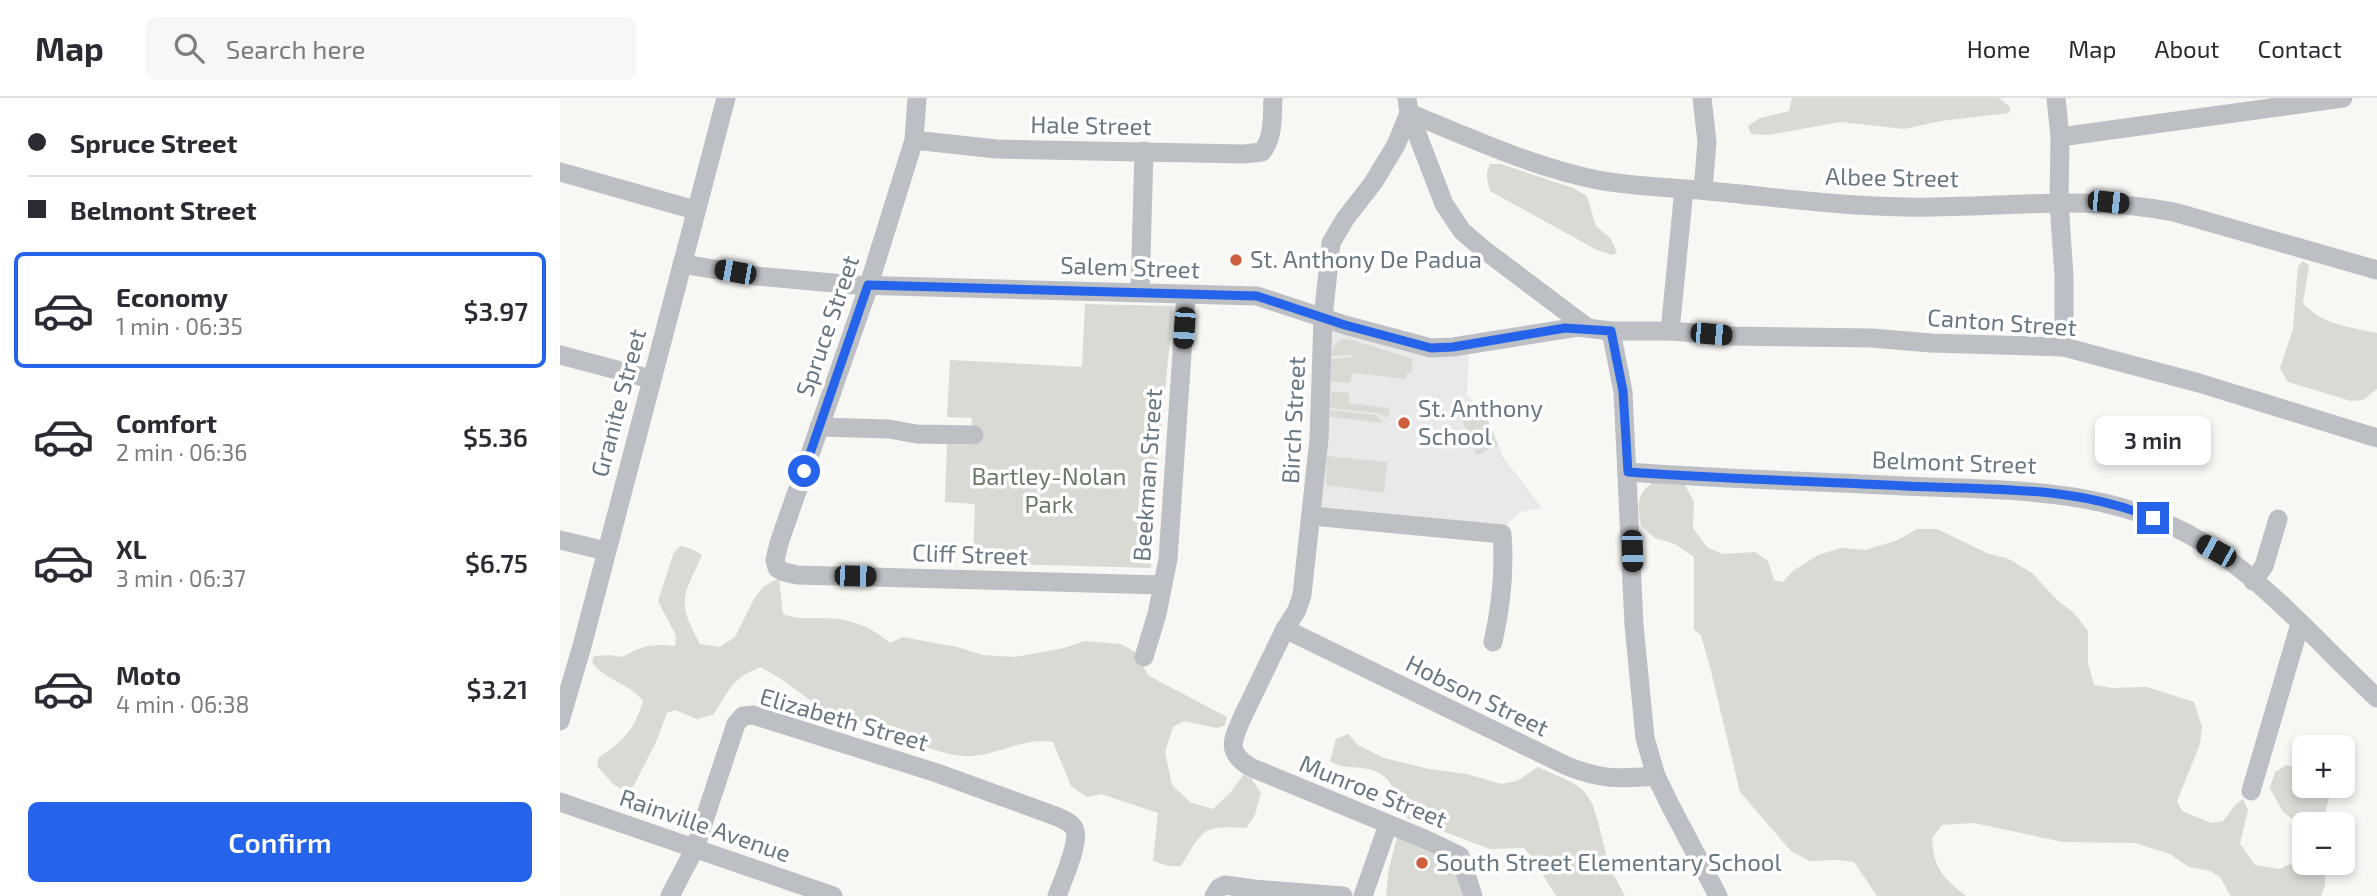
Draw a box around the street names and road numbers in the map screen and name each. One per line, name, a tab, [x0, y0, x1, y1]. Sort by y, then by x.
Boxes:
street label: Hale Street	[1030, 109, 1152, 140]
street label: Albee Street	[1825, 161, 1959, 192]
street label: Salem Street	[1060, 250, 1200, 283]
street label: Spruce Street	[789, 251, 864, 400]
street label: Canton Street	[1926, 302, 2078, 341]
street label: Granite Street	[584, 326, 651, 480]
street label: Birch Street	[1275, 355, 1310, 485]
street label: Beekman Street	[1126, 388, 1167, 562]
street label: Belmont Street	[1871, 444, 2037, 479]
street label: Cliff Street	[912, 537, 1028, 570]
street label: Hobson Street	[1402, 648, 1554, 742]
street label: Elizabeth Street	[757, 681, 932, 756]
street label: Munroe Street	[1296, 748, 1452, 833]
street label: Rainville Avenue	[616, 782, 795, 867]

